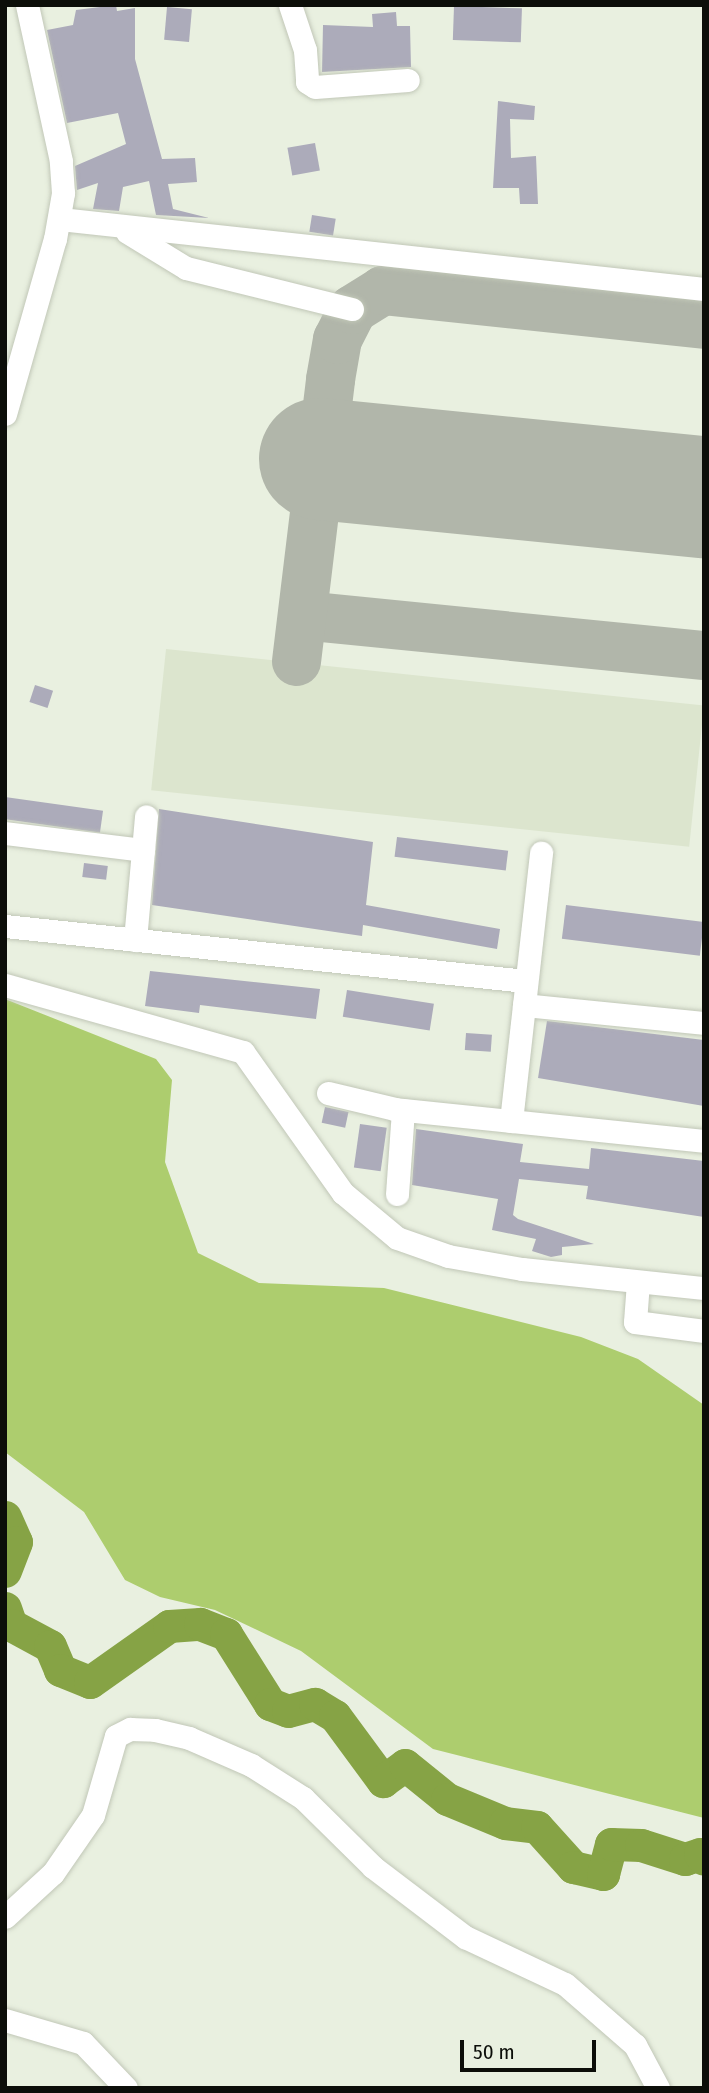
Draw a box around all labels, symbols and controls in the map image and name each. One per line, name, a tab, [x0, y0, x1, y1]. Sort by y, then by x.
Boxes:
scale bar	[464, 2026, 600, 2070]
text: 50 m	[473, 2039, 515, 2065]

